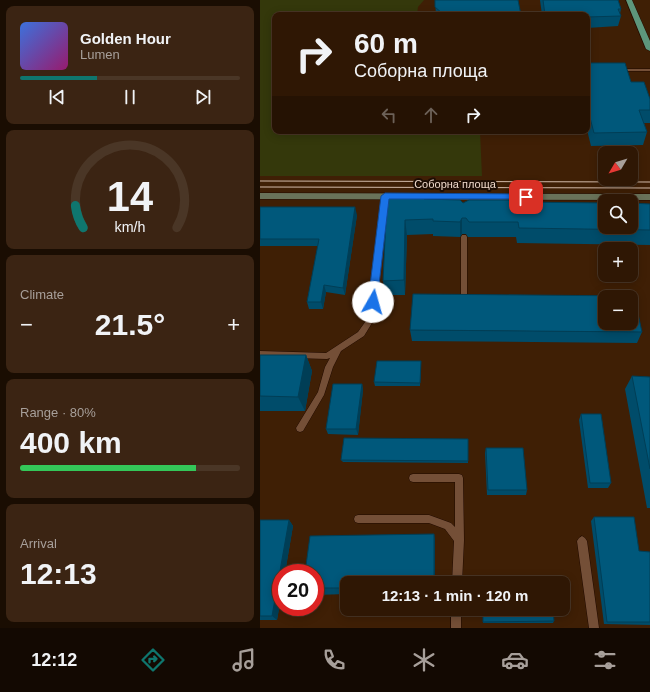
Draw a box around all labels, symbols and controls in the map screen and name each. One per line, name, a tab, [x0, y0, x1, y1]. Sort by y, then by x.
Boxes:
icon: right	[288, 28, 340, 80]
text: 60 m	[354, 28, 418, 59]
text: Golden Hour	[80, 30, 171, 47]
text: Lumen	[80, 47, 120, 62]
text: Соборна площа	[354, 61, 488, 81]
icon: previous	[46, 86, 68, 108]
icon: pause	[119, 86, 141, 108]
icon: next	[192, 86, 214, 108]
icon: left	[378, 104, 400, 126]
icon: ahead	[420, 104, 442, 126]
icon: right	[462, 104, 484, 126]
north arrow	[598, 146, 638, 186]
map controls	[598, 146, 638, 330]
text: 14	[107, 172, 153, 219]
street label: Соборна площа	[414, 178, 497, 190]
pin	[509, 180, 543, 214]
icon: arrive	[515, 186, 537, 208]
button: search	[598, 194, 638, 234]
text: km/h	[115, 218, 146, 234]
button: +	[598, 242, 638, 282]
position arrow	[352, 281, 394, 323]
text: Climate	[20, 287, 64, 302]
button: −	[598, 290, 638, 330]
text: 21.5°	[95, 308, 165, 341]
text: −	[20, 312, 33, 337]
text: +	[227, 312, 240, 337]
text: Range · 80%	[20, 405, 96, 420]
text: 400 km	[20, 426, 122, 459]
text: Arrival	[20, 536, 57, 551]
text: 12:13	[20, 557, 97, 590]
speed limit sign: 20	[272, 564, 324, 616]
text: 12:13 · 1 min · 120 m	[382, 587, 528, 604]
icon: directions	[139, 646, 167, 674]
icon: music	[230, 646, 258, 674]
icon: phone	[320, 646, 348, 674]
icon: climate	[410, 646, 438, 674]
icon: car	[501, 646, 529, 674]
icon: filters	[591, 646, 619, 674]
text: 12:12	[31, 650, 77, 670]

